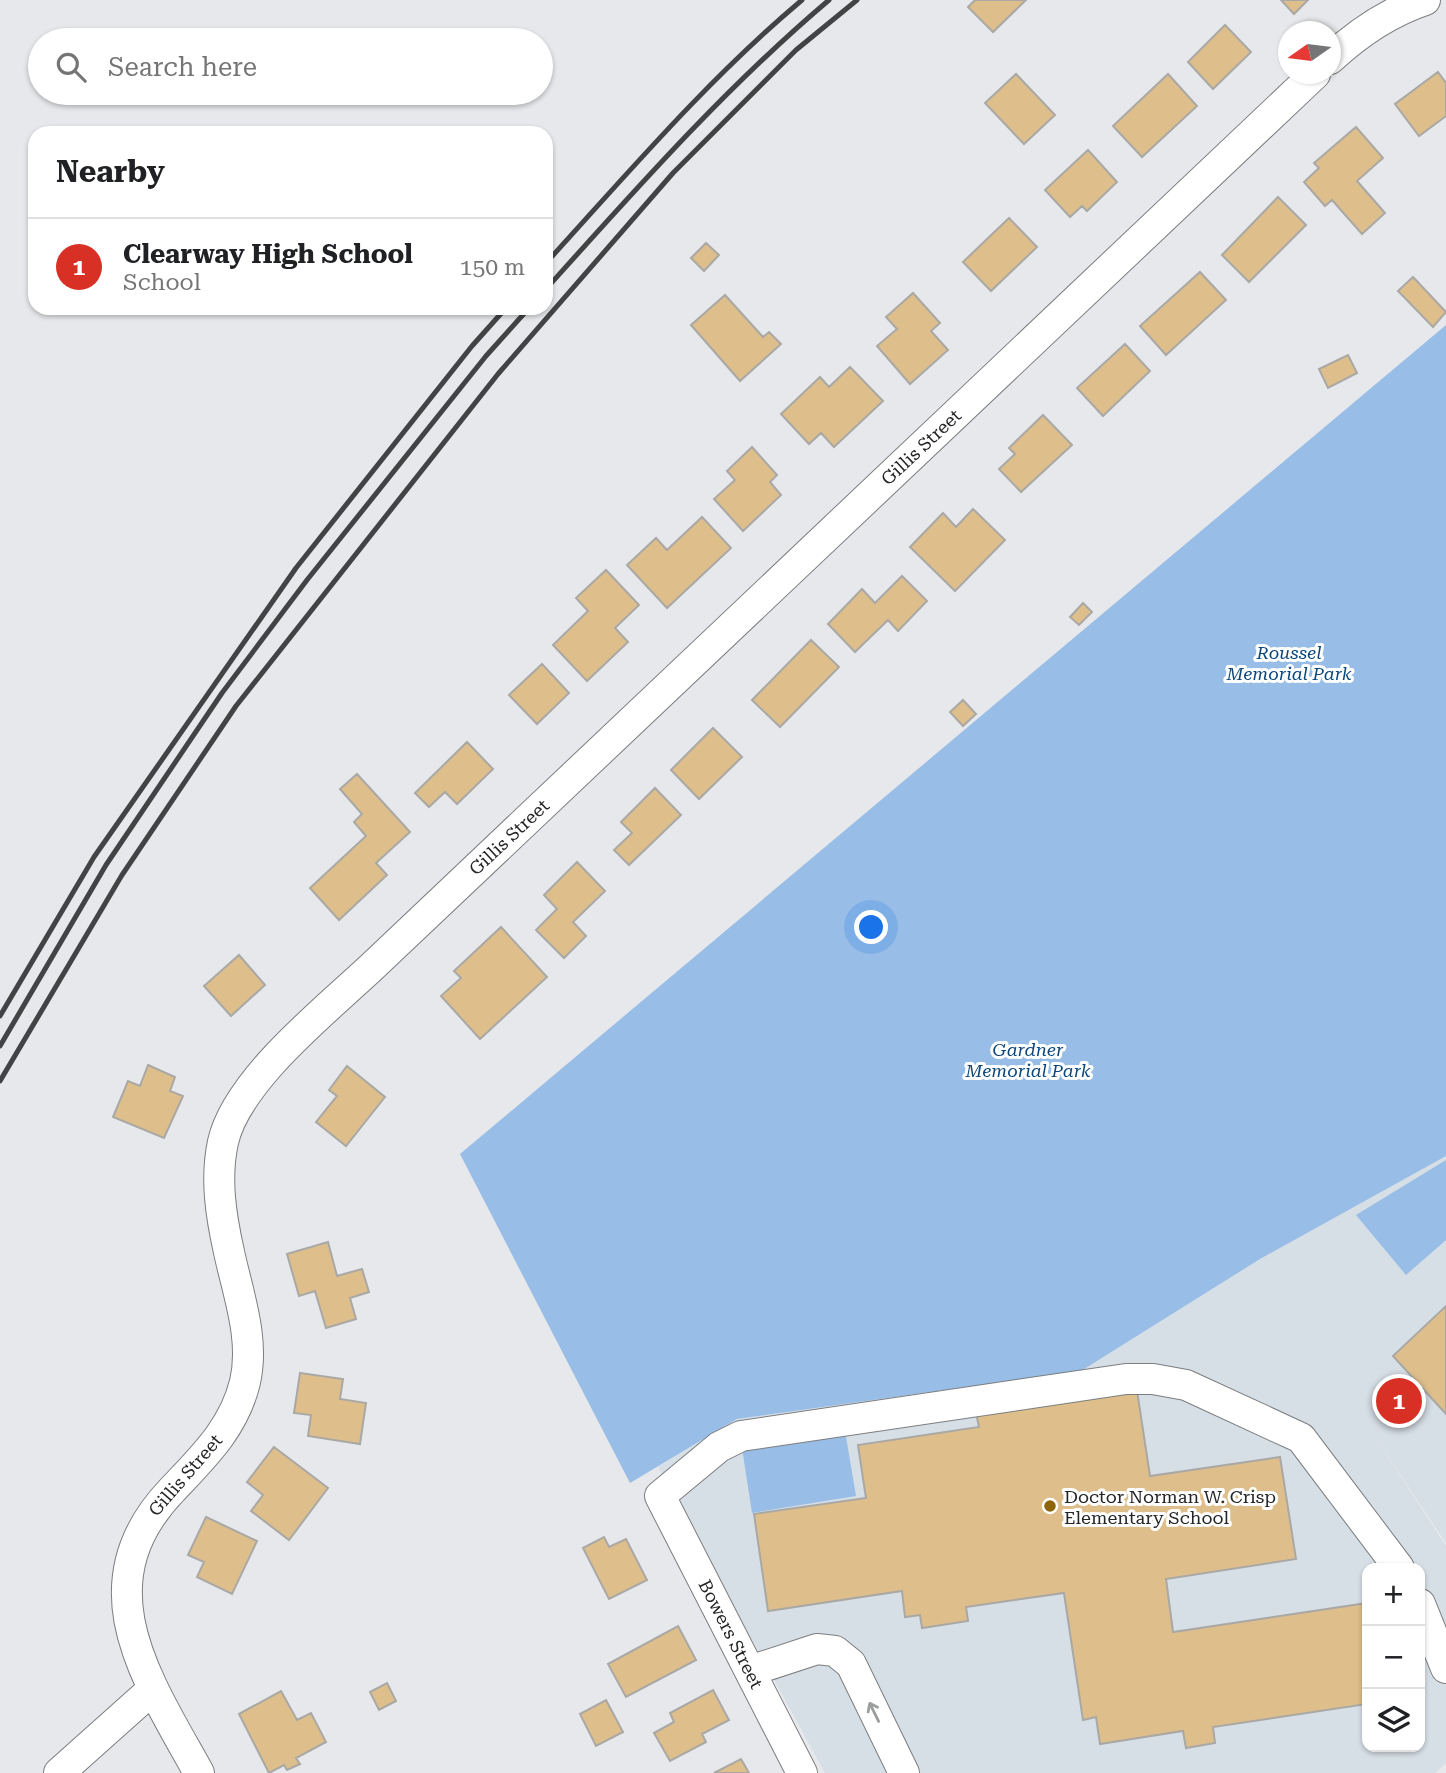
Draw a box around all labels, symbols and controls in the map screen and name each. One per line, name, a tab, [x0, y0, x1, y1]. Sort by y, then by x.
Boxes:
north arrow	[1278, 21, 1341, 84]
search box	[28, 28, 553, 105]
icon: search	[52, 48, 90, 86]
text: Search here	[108, 52, 257, 82]
text: Nearby	[56, 154, 165, 189]
text: Clearway High School	[123, 239, 413, 269]
text: 1	[73, 254, 85, 281]
text: 150 m	[460, 254, 525, 281]
text: School	[123, 269, 201, 296]
street label: Gillis Street	[877, 405, 965, 489]
park label: Roussel Memorial Park	[1225, 642, 1352, 684]
street label: Gillis Street	[465, 795, 553, 879]
your location	[854, 910, 888, 944]
park label: Gardner Memorial Park	[964, 1039, 1091, 1081]
pin: 1	[1376, 1375, 1422, 1427]
street label: Gillis Street	[144, 1430, 226, 1520]
place label: Doctor Norman W. Crisp Elementary School	[1064, 1486, 1276, 1528]
marker: Doctor Norman W. Crisp Elementary School	[1042, 1498, 1058, 1514]
map controls	[1362, 1563, 1425, 1752]
button: +	[1362, 1563, 1425, 1626]
street label: Bowers Street	[695, 1576, 768, 1692]
button: −	[1362, 1626, 1425, 1689]
button: layers	[1362, 1689, 1425, 1752]
one-way arrow	[867, 1701, 880, 1723]

